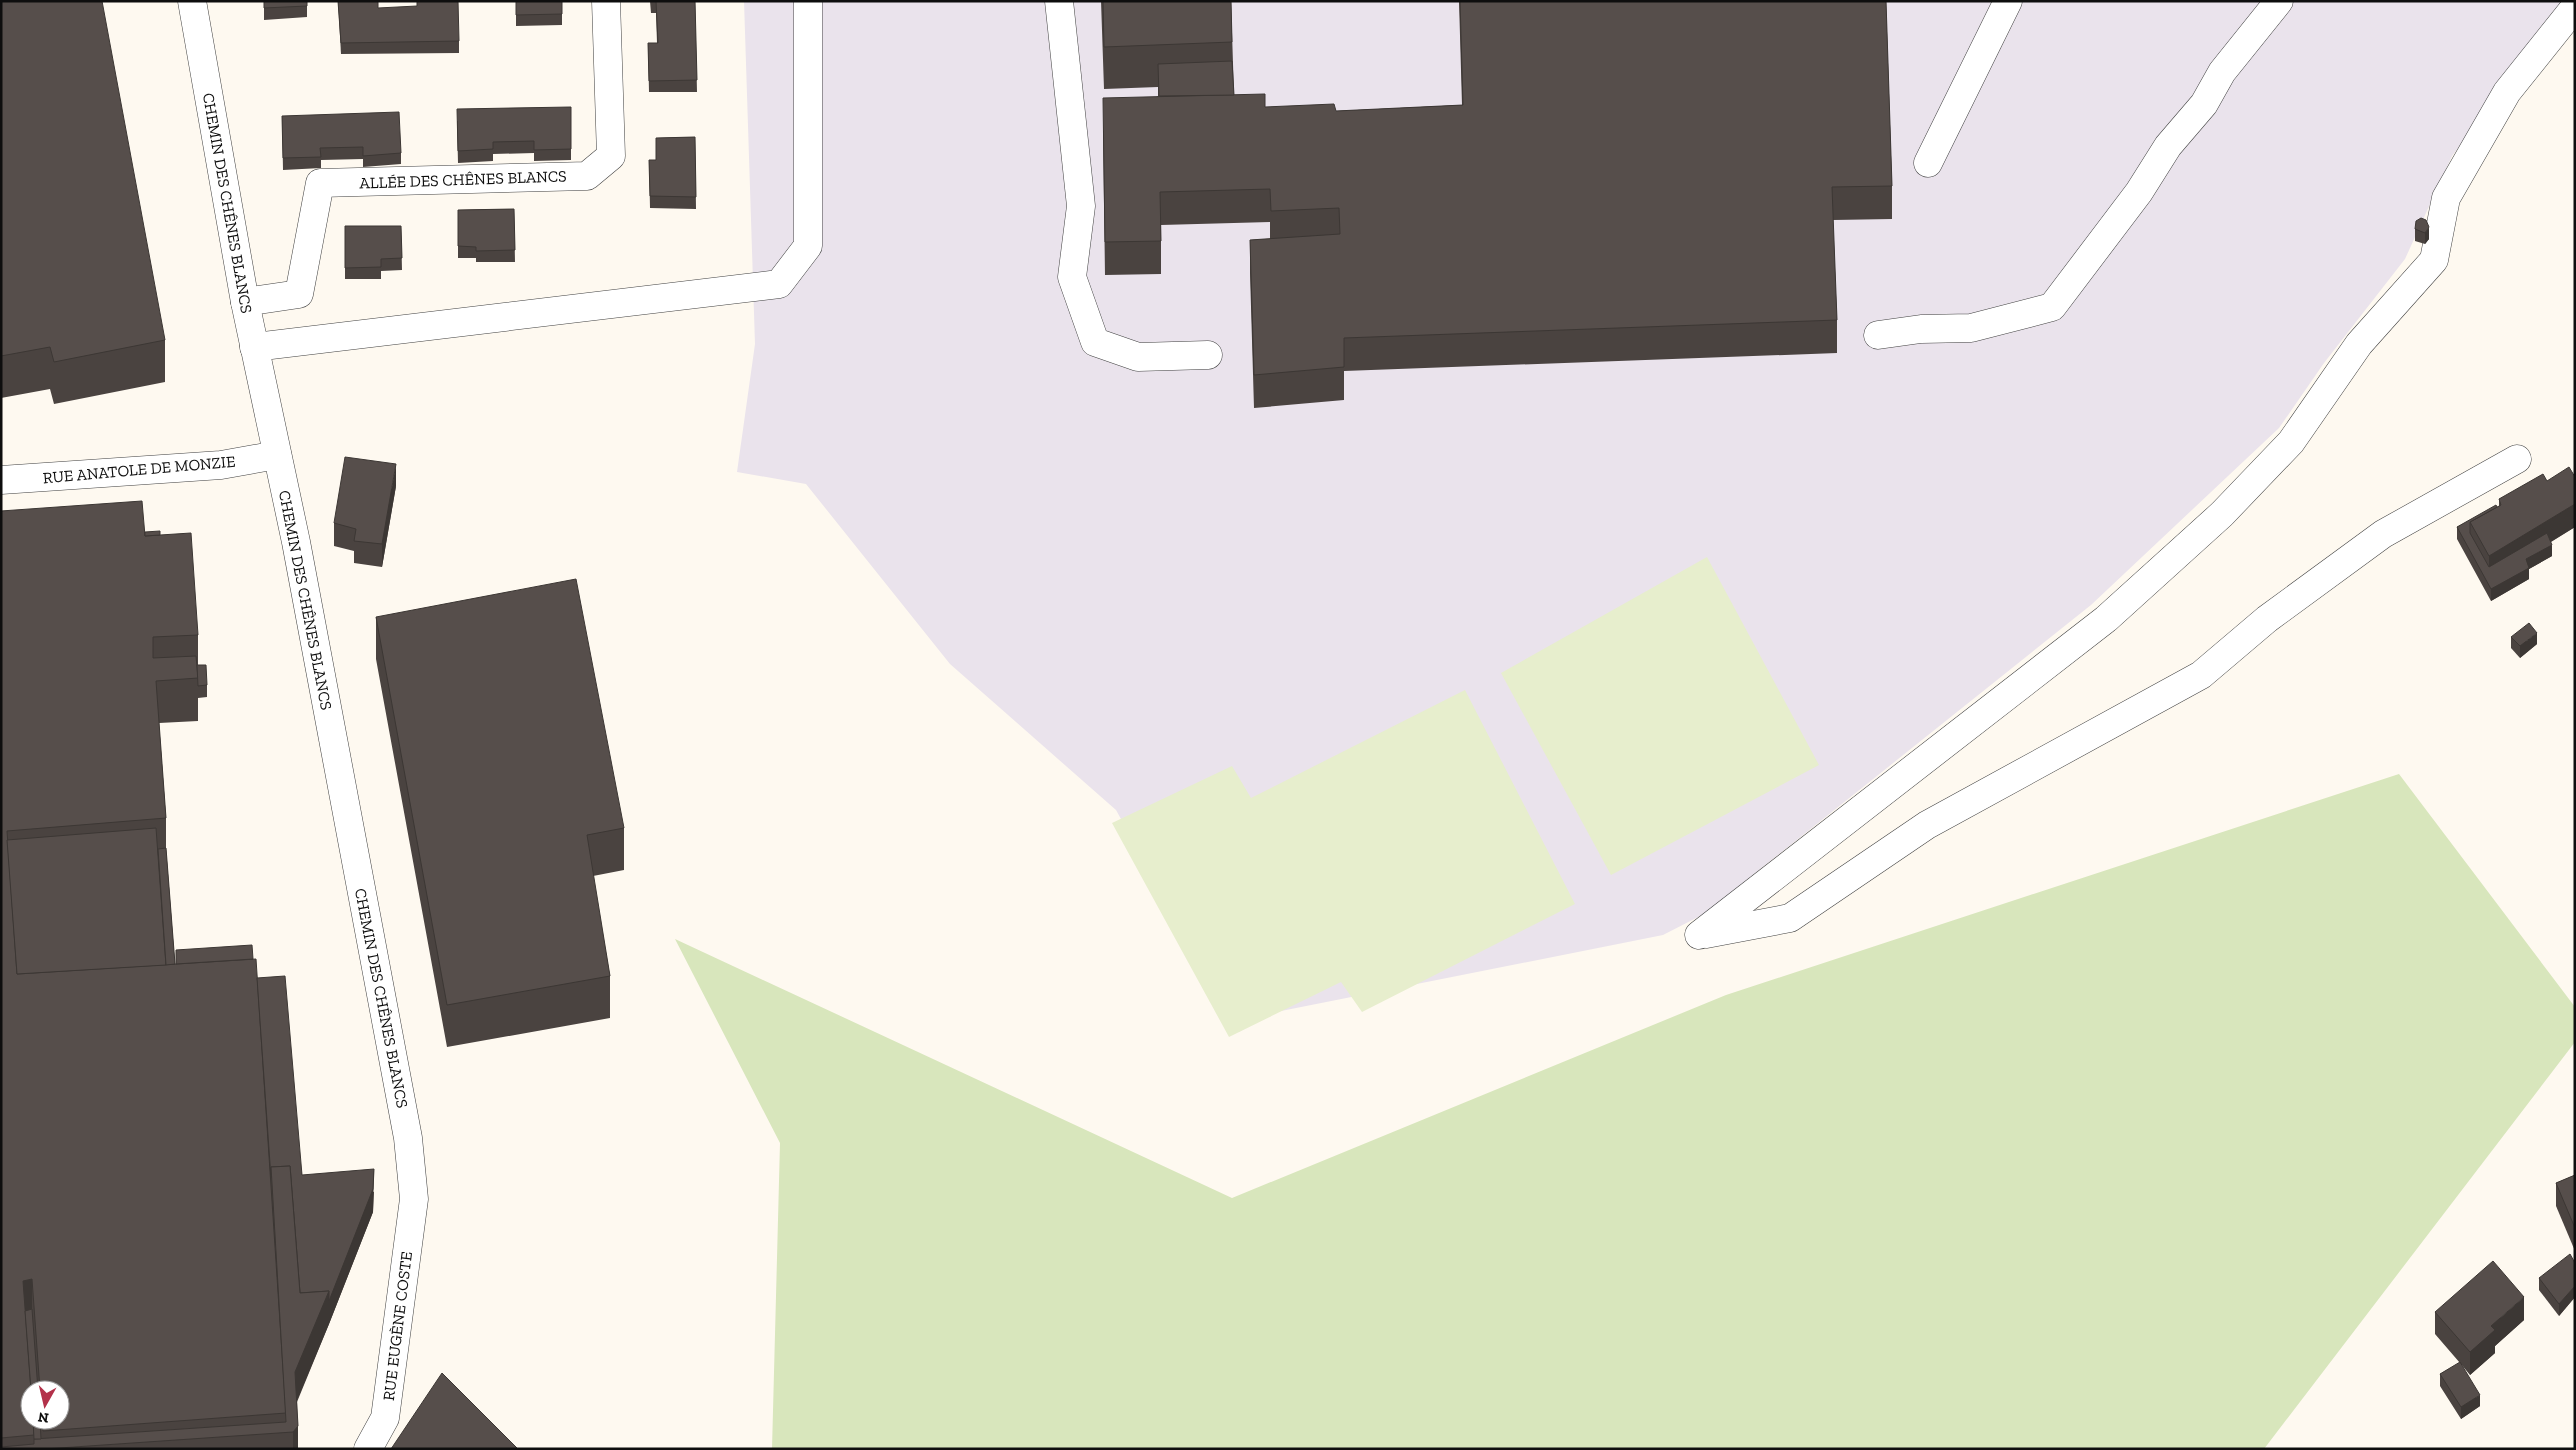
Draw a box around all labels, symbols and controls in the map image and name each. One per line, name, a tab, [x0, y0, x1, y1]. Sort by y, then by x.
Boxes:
street label: CHEMIN DES CHÊNES BLANCS	[199, 91, 256, 315]
street label: ALLÉE DES CHÊNES BLANCS	[359, 166, 567, 193]
street label: RUE ANATOLE DE MONZIE	[42, 452, 236, 487]
street label: CHEMIN DES CHÊNES BLANCS	[275, 489, 336, 712]
street label: CHEMIN DES CHÊNES BLANCS	[351, 887, 412, 1110]
street label: RUE EUGÈNE COSTE	[379, 1250, 416, 1402]
north arrow	[20, 1380, 70, 1430]
text: N	[36, 1408, 50, 1427]

